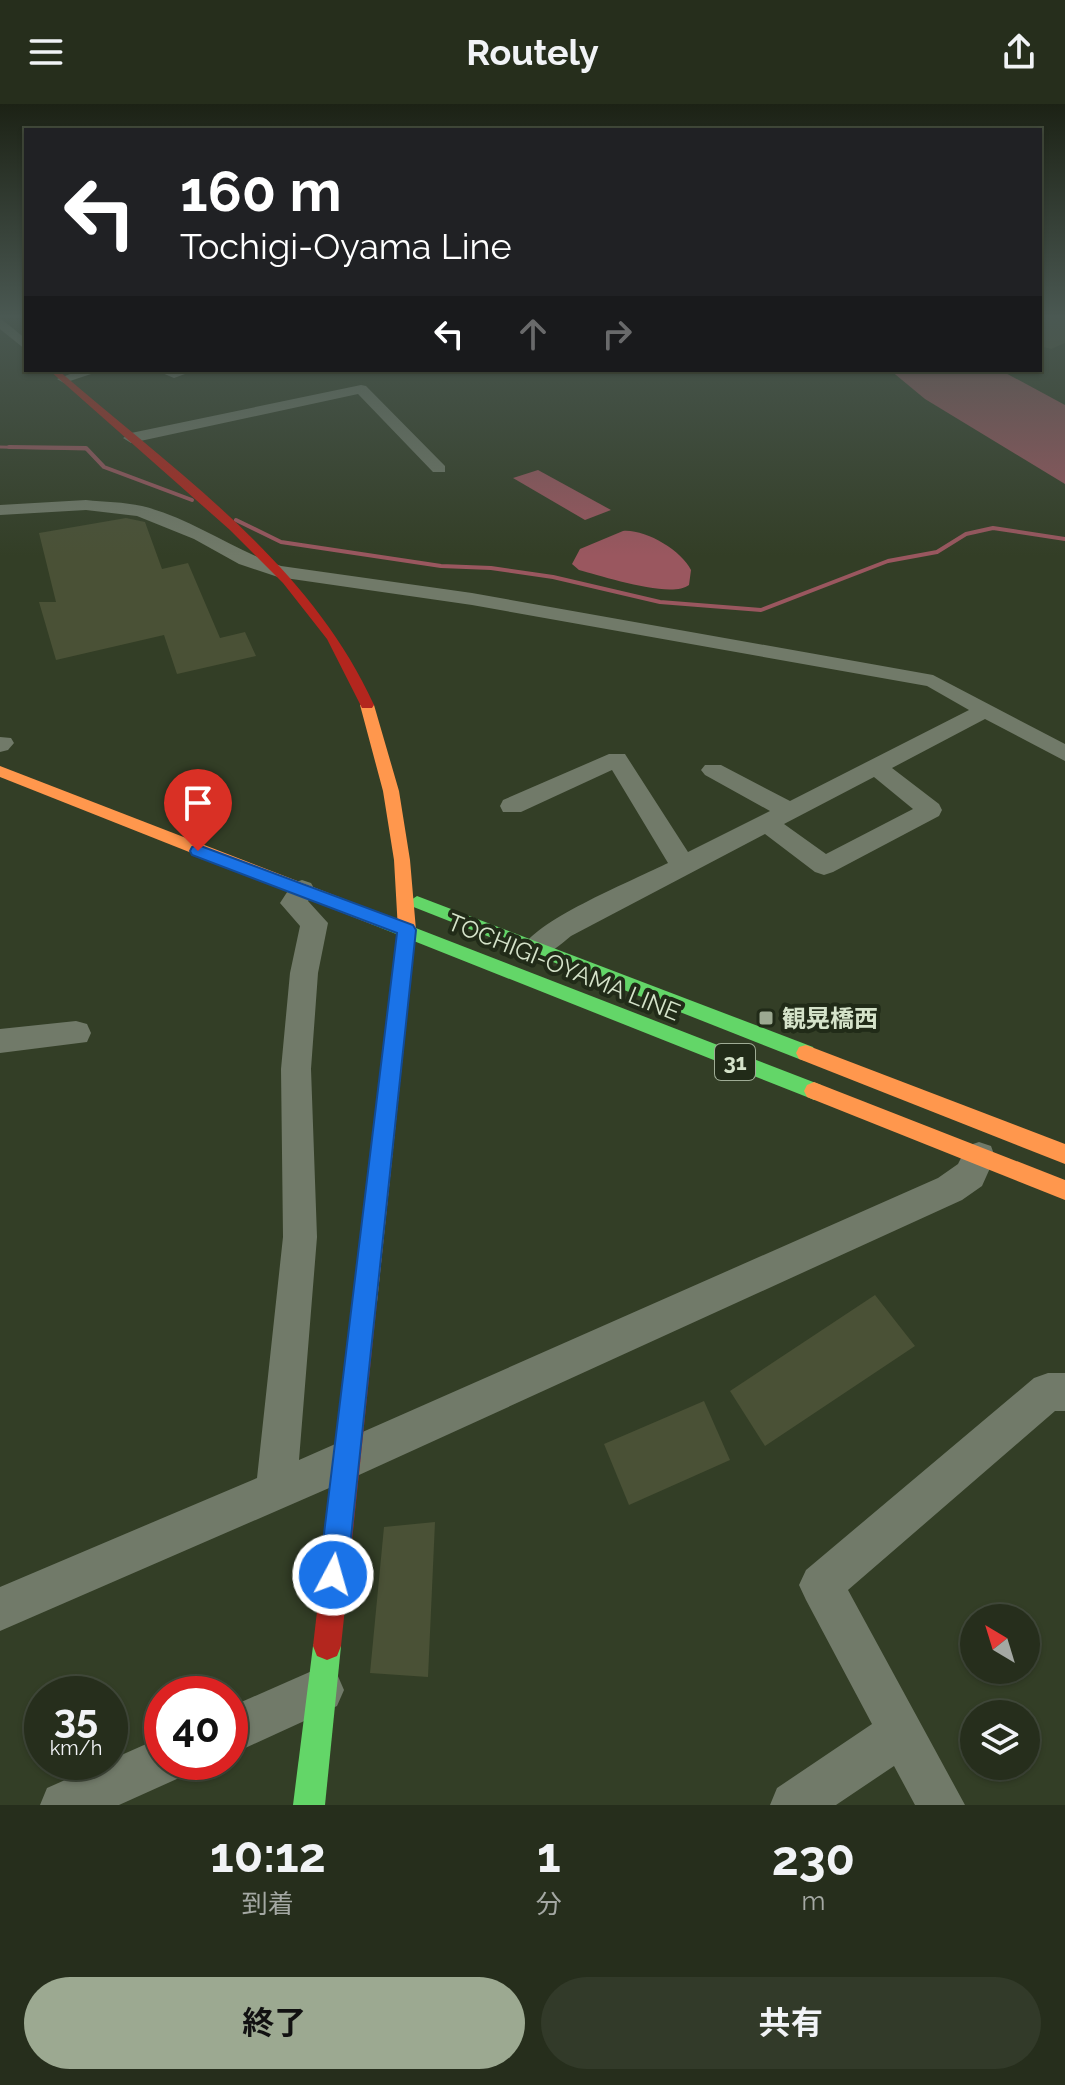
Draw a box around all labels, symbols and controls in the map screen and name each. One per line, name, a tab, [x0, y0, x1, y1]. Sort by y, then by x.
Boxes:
icon: menu	[24, 30, 68, 74]
icon: share	[997, 30, 1041, 74]
text: Routely	[466, 31, 599, 73]
text: 160 m	[180, 158, 342, 224]
icon: left	[48, 160, 152, 264]
text: Tochigi-Oyama Line	[180, 225, 512, 267]
icon: left	[427, 312, 471, 356]
icon: ahead	[511, 312, 555, 356]
icon: right	[595, 312, 639, 356]
pin	[164, 769, 232, 851]
icon: arrive	[176, 781, 220, 825]
street label: TOCHIGI-OYAMA LINE	[444, 907, 684, 1027]
place label: 観晃橋西	[782, 1004, 878, 1033]
marker: 観晃橋西	[757, 1009, 775, 1027]
road number: 31	[715, 1044, 755, 1080]
position arrow	[291, 1533, 375, 1617]
north arrow	[960, 1604, 1040, 1684]
map controls	[960, 1604, 1040, 1780]
speed limit sign: 40	[144, 1676, 248, 1780]
text: 35	[54, 1694, 98, 1741]
button: layers	[960, 1700, 1040, 1780]
text: km/h	[50, 1736, 102, 1760]
text: 10:12	[210, 1827, 326, 1883]
text: 1	[537, 1827, 561, 1883]
text: 230	[772, 1830, 855, 1886]
text: m	[801, 1886, 825, 1916]
text: 到着	[242, 1889, 294, 1919]
text: 分	[536, 1889, 562, 1919]
button: 終了	[24, 1977, 525, 2069]
button: 共有	[541, 1977, 1041, 2069]

